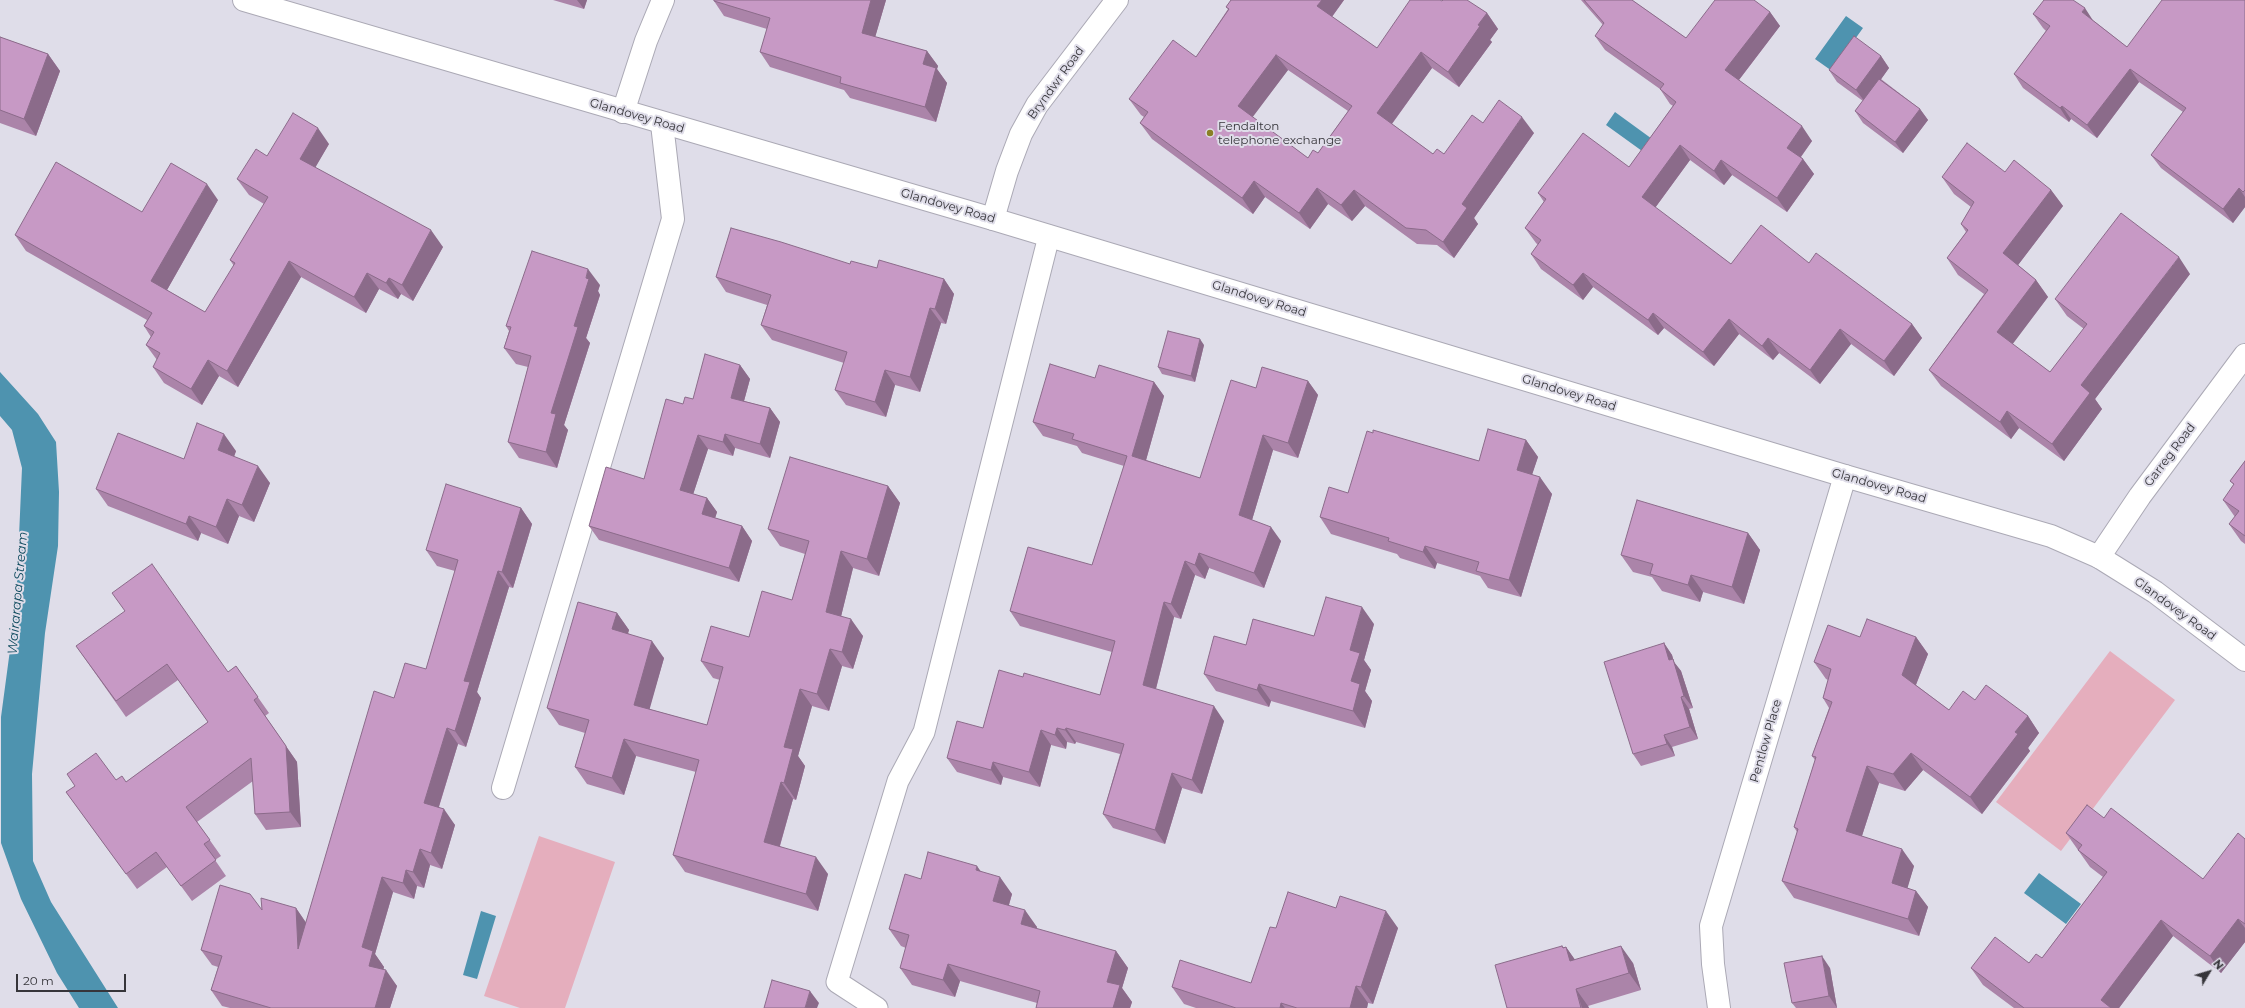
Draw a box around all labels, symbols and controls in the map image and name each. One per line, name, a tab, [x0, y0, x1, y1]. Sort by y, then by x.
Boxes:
street label: Bryndwr Road	[1025, 44, 1087, 122]
street label: Glandovey Road	[588, 96, 686, 136]
place label: Fendalton telephone exchange	[1218, 119, 1341, 147]
marker: Fendalton telephone exchange	[1205, 128, 1215, 138]
street label: Glandovey Road	[899, 186, 997, 226]
street label: Glandovey Road	[1210, 278, 1308, 320]
street label: Glandovey Road	[1520, 372, 1618, 414]
street label: Garreg Road	[2141, 420, 2199, 490]
street label: Glandovey Road	[1830, 466, 1928, 506]
water label: Wairarapa Stream	[5, 531, 31, 655]
street label: Glandovey Road	[2131, 574, 2219, 644]
street label: Pentlow Place	[1747, 698, 1785, 784]
north arrow	[2189, 952, 2229, 992]
text: N	[2210, 957, 2227, 972]
scale bar	[18, 966, 128, 992]
text: 20 m	[23, 973, 54, 988]

